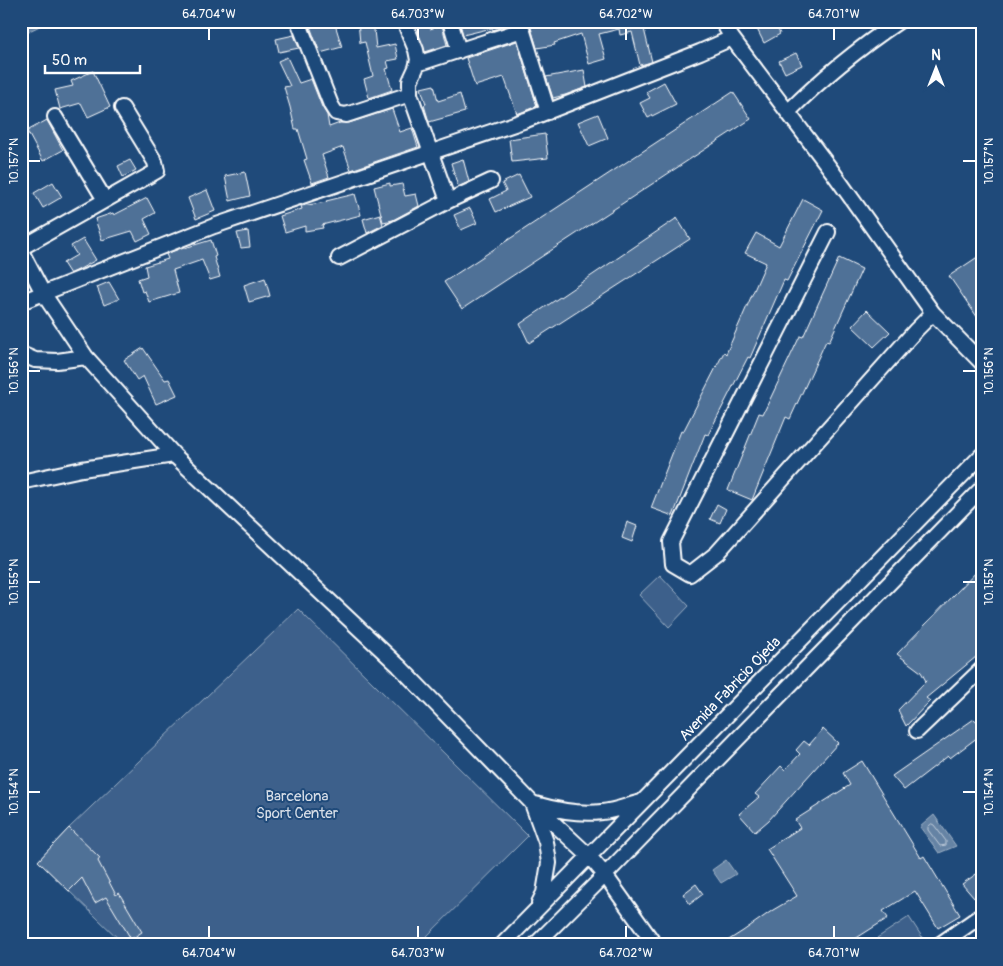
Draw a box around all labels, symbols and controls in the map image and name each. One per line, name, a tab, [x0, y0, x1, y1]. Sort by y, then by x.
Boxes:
text: 64.704°W	[182, 7, 236, 22]
text: 64.703°W	[391, 7, 445, 22]
text: 64.702°W	[599, 7, 653, 22]
text: 64.701°W	[808, 7, 860, 22]
scale bar	[45, 42, 140, 74]
north arrow	[910, 42, 960, 92]
text: N	[931, 47, 941, 64]
text: 50 m	[52, 51, 87, 70]
text: 10.157°N	[7, 138, 22, 184]
text: 10.157°N	[982, 138, 997, 184]
text: 10.156°N	[7, 347, 22, 395]
text: 10.156°N	[982, 347, 997, 395]
text: 10.155°N	[7, 559, 22, 605]
text: 10.155°N	[982, 559, 997, 605]
street label: Avenida Fabricio Ojeda	[675, 633, 785, 745]
text: 10.154°N	[7, 768, 22, 816]
text: 10.154°N	[982, 768, 997, 816]
park label: Barcelona Sport Center	[256, 787, 339, 823]
text: 64.704°W	[182, 946, 236, 961]
text: 64.703°W	[391, 946, 445, 961]
text: 64.702°W	[599, 946, 653, 961]
text: 64.701°W	[808, 946, 860, 961]

